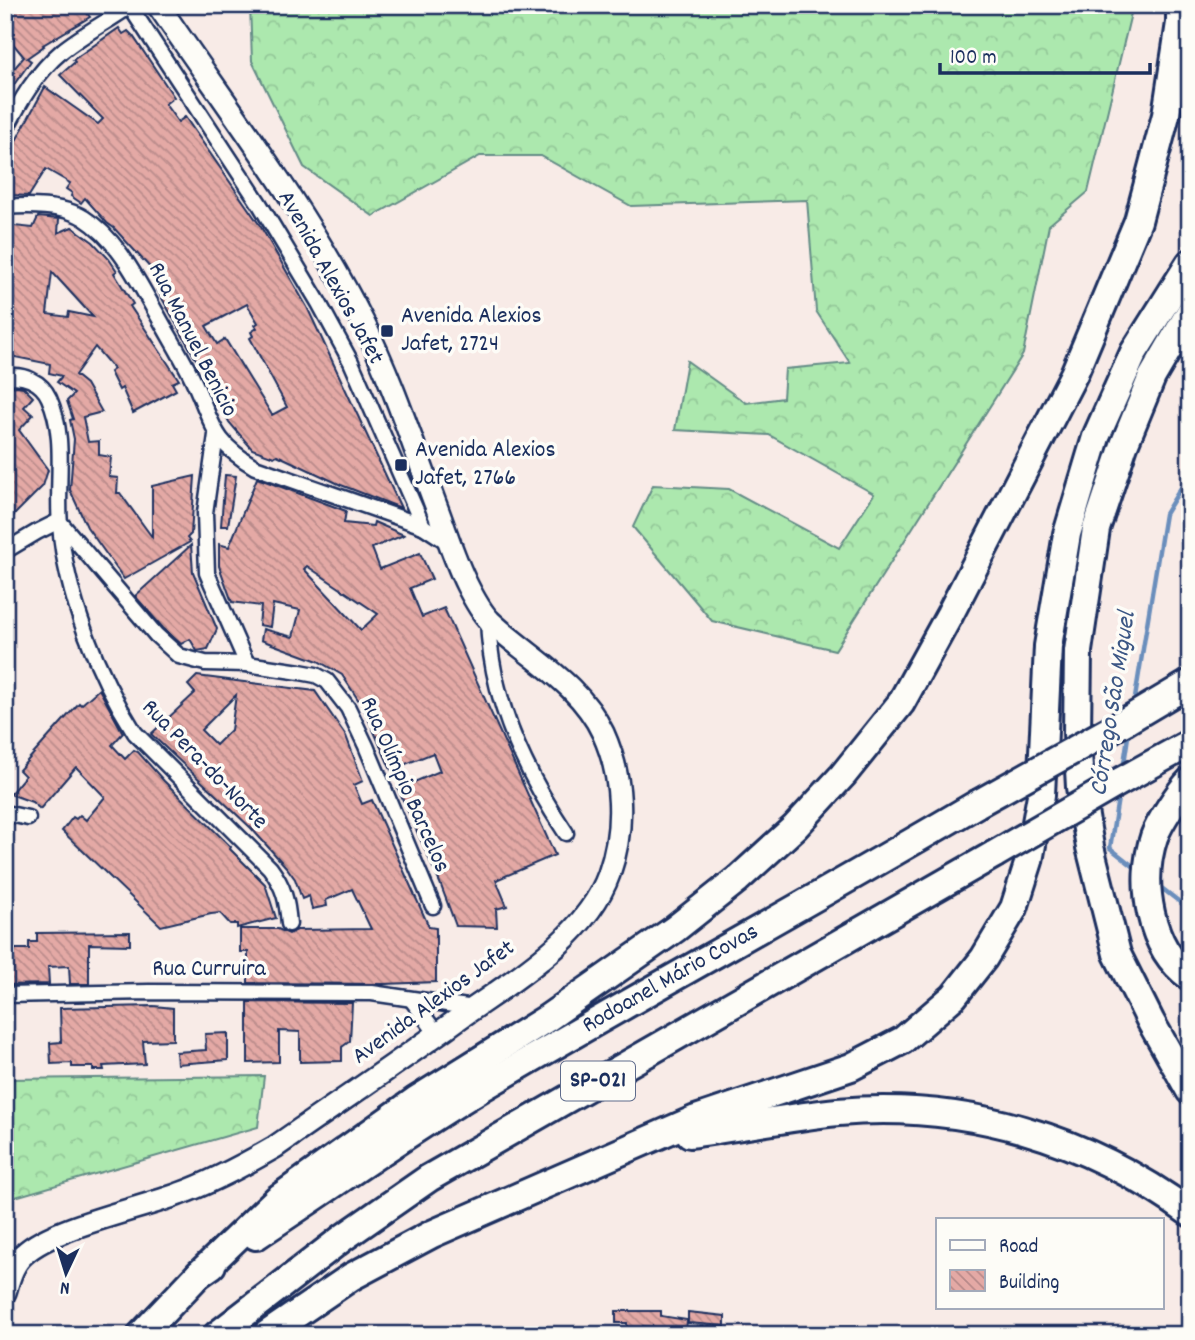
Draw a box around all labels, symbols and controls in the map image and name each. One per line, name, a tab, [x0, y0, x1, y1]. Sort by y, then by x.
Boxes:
scale bar	[940, 32, 1150, 76]
text: 100 m	[950, 44, 997, 74]
street label: Avenida Alexios Jafet	[268, 185, 392, 371]
street label: Rua Manuel Benicio	[138, 257, 246, 423]
place label: Avenida Alexios Jafet, 2724	[401, 300, 542, 362]
marker: Avenida Alexios Jafet, 2724	[379, 323, 395, 339]
place label: Avenida Alexios Jafet, 2766	[415, 434, 556, 496]
marker: Avenida Alexios Jafet, 2766	[393, 457, 409, 473]
water label: Córrego São Miguel	[1081, 607, 1147, 799]
street label: Rua Pera-do-Norte	[133, 692, 275, 838]
street label: Rua Olímpio Barcelos	[350, 692, 458, 878]
street label: Rodoanel Mário Covas	[576, 916, 765, 1043]
street label: Avenida Alexios Jafet	[346, 932, 523, 1074]
street label: Rua Curruira	[152, 953, 267, 987]
road number: SP-021	[561, 1062, 635, 1100]
legend	[936, 1218, 1164, 1308]
text: Road	[999, 1233, 1038, 1263]
north arrow	[32, 1238, 102, 1308]
text: Building	[999, 1269, 1059, 1299]
text: N	[59, 1273, 71, 1300]

